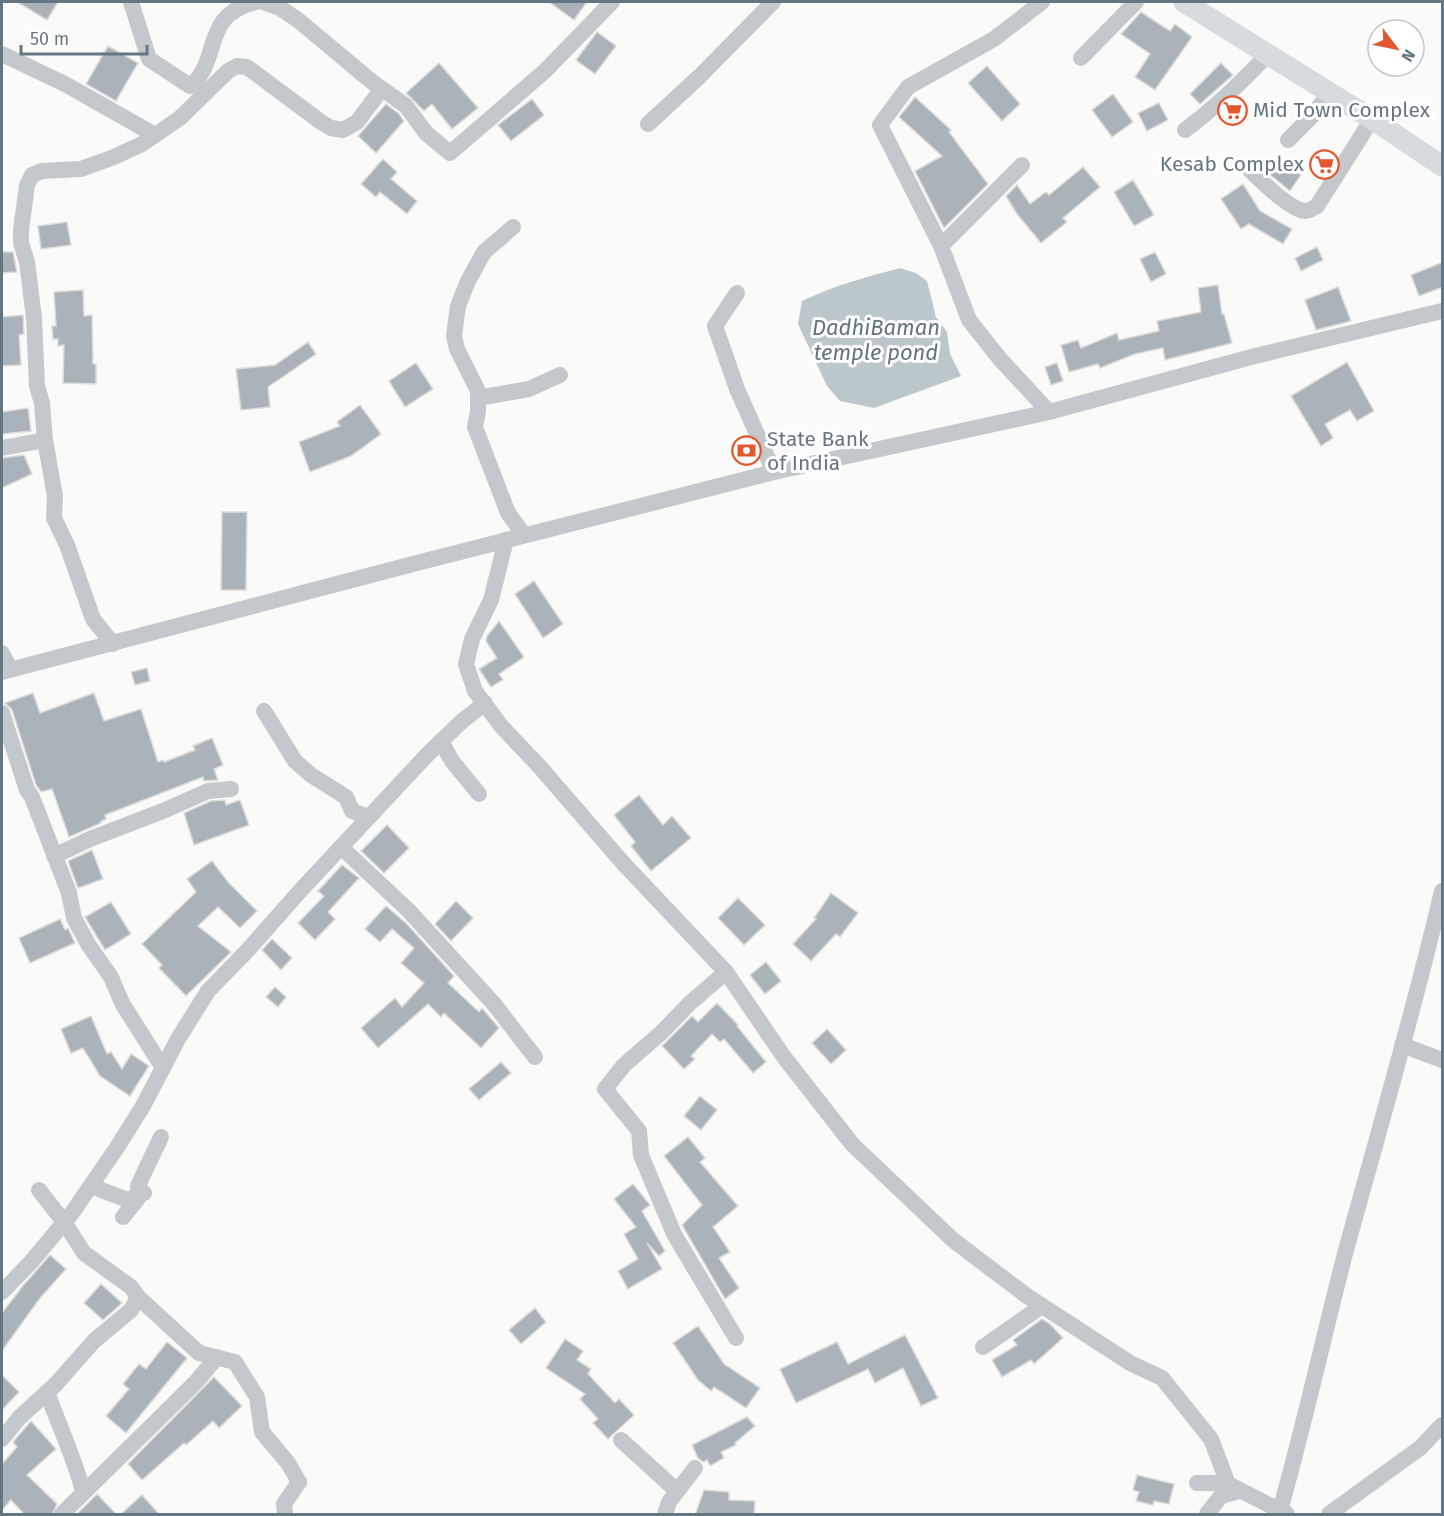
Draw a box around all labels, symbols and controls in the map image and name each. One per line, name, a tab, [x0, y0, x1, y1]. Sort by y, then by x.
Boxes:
scale bar	[21, 18, 147, 56]
north arrow	[1366, 18, 1426, 78]
text: 50 m	[30, 28, 69, 50]
text: N	[1397, 46, 1419, 65]
supermarket icon: Mid Town Complex	[1216, 94, 1248, 126]
place label: Mid Town Complex	[1253, 97, 1431, 123]
supermarket icon: Kesab Complex	[1309, 148, 1341, 180]
place label: Kesab Complex	[1160, 151, 1305, 177]
water label: DadhiBaman temple pond	[812, 314, 940, 366]
place label: State Bank of India	[767, 426, 869, 476]
bank icon: State Bank of India	[730, 435, 762, 467]

